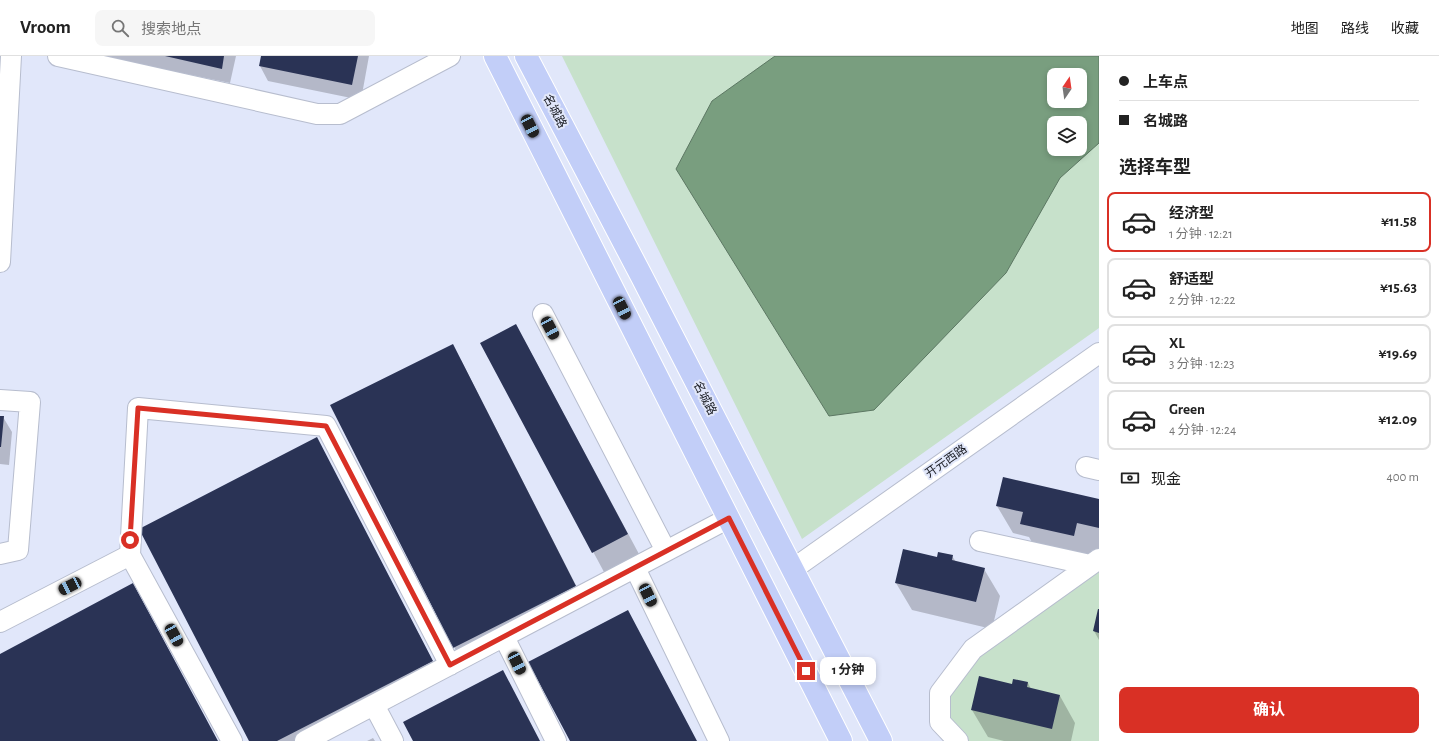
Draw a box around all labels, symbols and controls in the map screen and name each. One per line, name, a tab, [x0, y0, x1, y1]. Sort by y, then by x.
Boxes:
search box	[95, 10, 375, 46]
icon: search	[109, 17, 131, 39]
text: Vroom	[20, 18, 71, 37]
text: 搜索地点	[141, 22, 201, 37]
text: 地图	[1291, 22, 1319, 36]
text: 路线	[1341, 22, 1369, 36]
text: 收藏	[1391, 22, 1419, 36]
north arrow	[1047, 68, 1087, 108]
map controls	[1047, 68, 1087, 156]
text: 上车点	[1143, 75, 1188, 90]
street label: 名城路	[541, 92, 570, 130]
car	[519, 113, 541, 139]
text: 名城路	[1143, 114, 1188, 129]
button: layers	[1047, 116, 1087, 156]
text: 选择车型	[1119, 159, 1191, 177]
icon: car	[1121, 204, 1157, 240]
text: 经济型	[1169, 206, 1214, 221]
text: ¥11.58	[1381, 214, 1417, 229]
text: 1 分钟 · 12:21	[1169, 228, 1233, 241]
icon: car	[1121, 270, 1157, 306]
text: 舒适型	[1169, 272, 1214, 287]
text: ¥15.63	[1380, 280, 1417, 295]
text: 2 分钟 · 12:22	[1169, 294, 1236, 307]
car	[611, 295, 633, 321]
car	[539, 315, 561, 341]
icon: car	[1121, 336, 1157, 372]
text: XL	[1169, 336, 1185, 351]
text: ¥19.69	[1379, 346, 1417, 361]
text: 3 分钟 · 12:23	[1169, 358, 1234, 371]
street label: 名城路	[691, 379, 719, 417]
icon: car	[1121, 402, 1157, 438]
text: Green	[1169, 402, 1205, 417]
text: ¥12.09	[1378, 412, 1417, 427]
text: 4 分钟 · 12:24	[1169, 424, 1236, 437]
street label: 开元西路	[922, 441, 969, 480]
icon: cash	[1119, 467, 1141, 489]
text: 400 m	[1386, 471, 1419, 484]
text: 现金	[1151, 472, 1181, 487]
route start	[121, 531, 139, 549]
car	[57, 575, 83, 597]
car	[637, 582, 659, 608]
car	[163, 622, 185, 648]
car	[506, 650, 528, 676]
callout: 1 分钟	[820, 657, 876, 685]
route end	[797, 662, 815, 680]
text: 1 分钟	[832, 664, 864, 677]
button: 确认	[1119, 687, 1419, 733]

